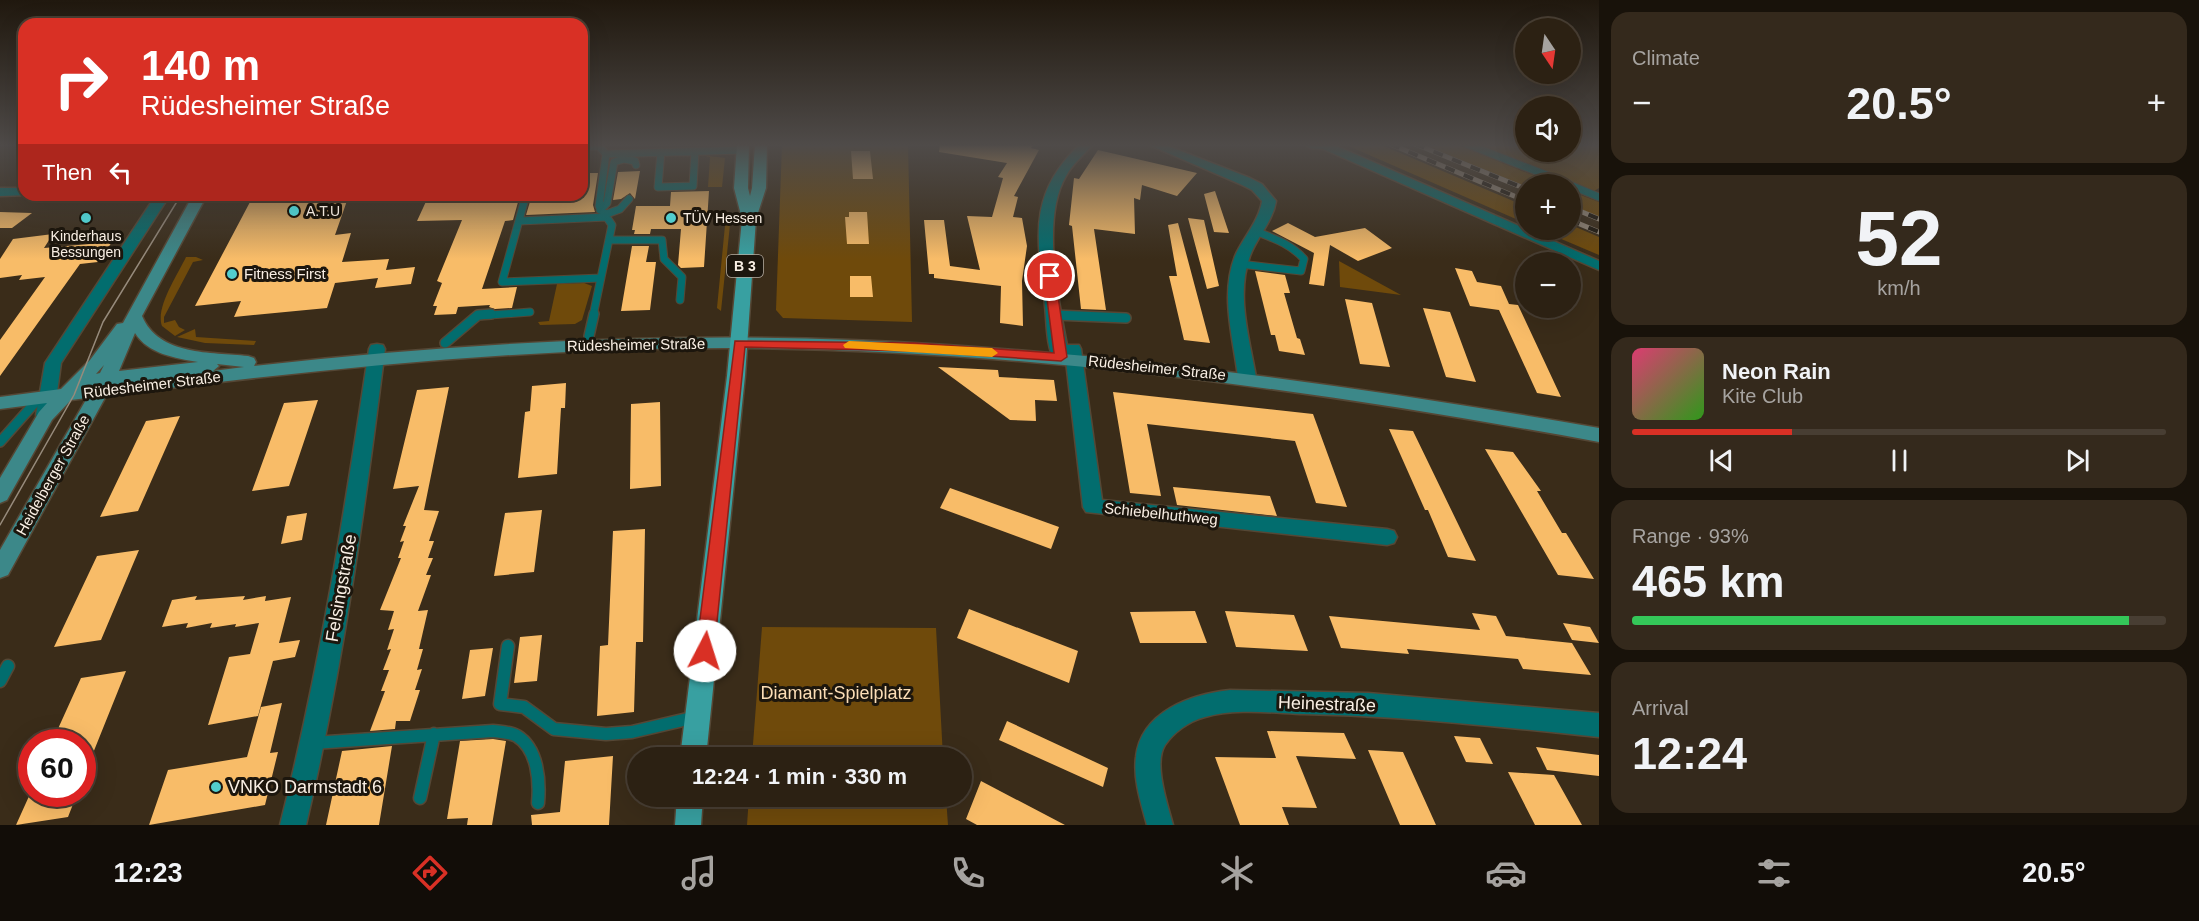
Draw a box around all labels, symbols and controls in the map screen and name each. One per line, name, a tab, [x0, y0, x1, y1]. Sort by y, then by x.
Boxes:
north arrow	[1515, 18, 1581, 84]
map controls	[1515, 18, 1581, 318]
icon: right	[42, 42, 120, 120]
text: 140 m	[141, 42, 260, 89]
text: Climate	[1632, 47, 1700, 69]
text: 20.5°	[1846, 78, 1952, 129]
text: −	[1632, 84, 1651, 121]
text: +	[2147, 84, 2166, 121]
text: Rüdesheimer Straße	[141, 91, 390, 121]
button: sound	[1515, 96, 1581, 162]
icon: left	[104, 156, 137, 189]
text: Then	[42, 160, 92, 185]
button: +	[1515, 174, 1581, 240]
text: 52	[1856, 194, 1942, 282]
place label: A.T.U	[306, 203, 340, 219]
marker: A.T.U	[287, 204, 301, 218]
place label: TÜV Hessen	[683, 209, 762, 226]
marker: Kinderhaus Bessungen	[79, 211, 93, 225]
marker: TÜV Hessen	[664, 211, 678, 225]
place label: Kinderhaus Bessungen	[51, 228, 121, 260]
pin	[1024, 250, 1075, 301]
button: −	[1515, 252, 1581, 318]
road number: B 3	[727, 255, 763, 277]
icon: arrive	[1033, 259, 1066, 292]
place label: Fitness First	[244, 265, 327, 282]
marker: Fitness First	[225, 267, 239, 281]
text: km/h	[1877, 277, 1921, 299]
street label: Rüdesheimer Straße	[567, 335, 705, 354]
street label: Rüdesheimer Straße	[1087, 352, 1227, 383]
text: Neon Rain	[1722, 359, 1831, 384]
street label: Rüdesheimer Straße	[82, 368, 222, 401]
text: Kite Club	[1722, 385, 1803, 407]
street label: Heidelberger Straße	[12, 412, 93, 538]
icon: previous	[1705, 444, 1738, 477]
icon: pause	[1883, 444, 1916, 477]
icon: next	[2061, 444, 2094, 477]
street label: Schiebelhuthweg	[1103, 499, 1219, 528]
text: Range · 93%	[1632, 525, 1749, 547]
street label: Felsingstraße	[322, 533, 360, 643]
text: 465 km	[1632, 556, 1785, 607]
position arrow	[673, 619, 737, 683]
park label: Diamant-Spielplatz	[760, 683, 912, 703]
street label: Heinestraße	[1278, 692, 1376, 716]
text: Arrival	[1632, 697, 1689, 719]
text: 12:24	[1632, 728, 1747, 779]
speed limit sign: 60	[18, 729, 96, 807]
text: 12:24 · 1 min · 330 m	[692, 764, 907, 789]
place label: VNKO Darmstadt 6	[228, 777, 382, 797]
marker: VNKO Darmstadt 6	[209, 780, 223, 794]
icon: directions	[409, 852, 451, 894]
icon: music	[678, 852, 720, 894]
icon: phone	[947, 852, 989, 894]
icon: climate	[1216, 852, 1258, 894]
icon: car	[1485, 852, 1527, 894]
icon: filters	[1753, 852, 1795, 894]
text: 12:23	[113, 858, 182, 888]
text: 20.5°	[2022, 858, 2086, 888]

